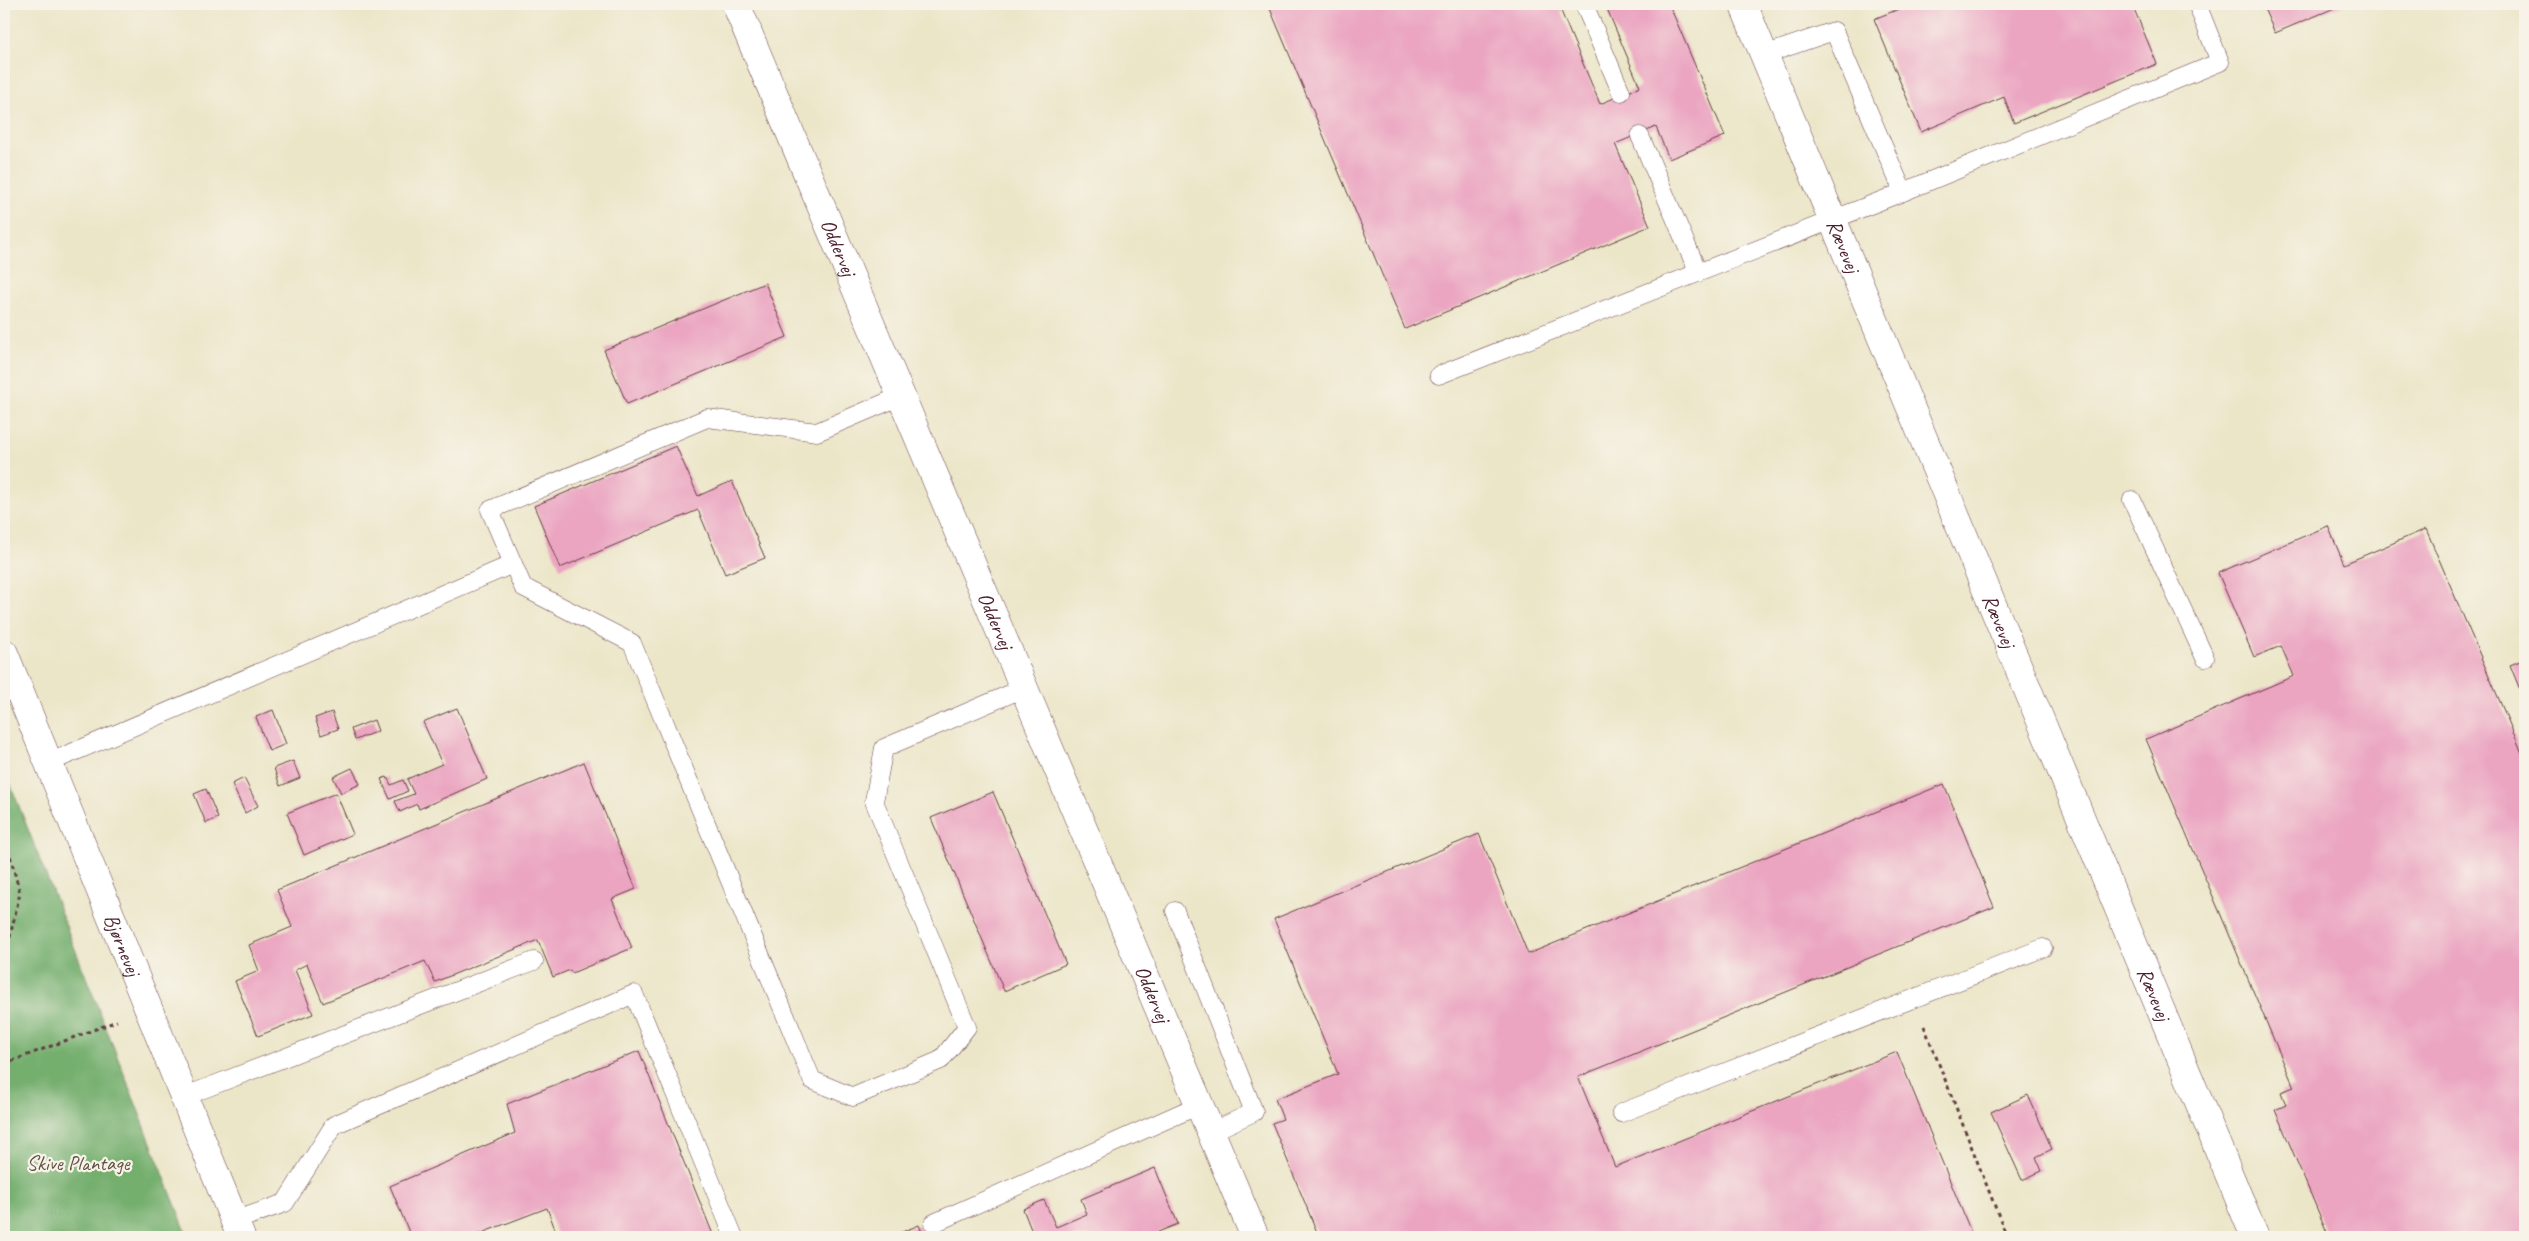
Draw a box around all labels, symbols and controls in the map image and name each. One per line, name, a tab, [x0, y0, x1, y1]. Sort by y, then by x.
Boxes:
street label: Oddervej	[815, 215, 863, 282]
street label: Rævevej	[1821, 215, 1867, 279]
street label: Oddervej	[972, 588, 1020, 656]
street label: Rævevej	[1977, 590, 2023, 654]
street label: Bjørnevej	[98, 910, 148, 982]
street label: Oddervej	[1129, 961, 1177, 1029]
street label: Rævevej	[2132, 964, 2178, 1027]
park label: Skive Plantage	[26, 1150, 131, 1176]

